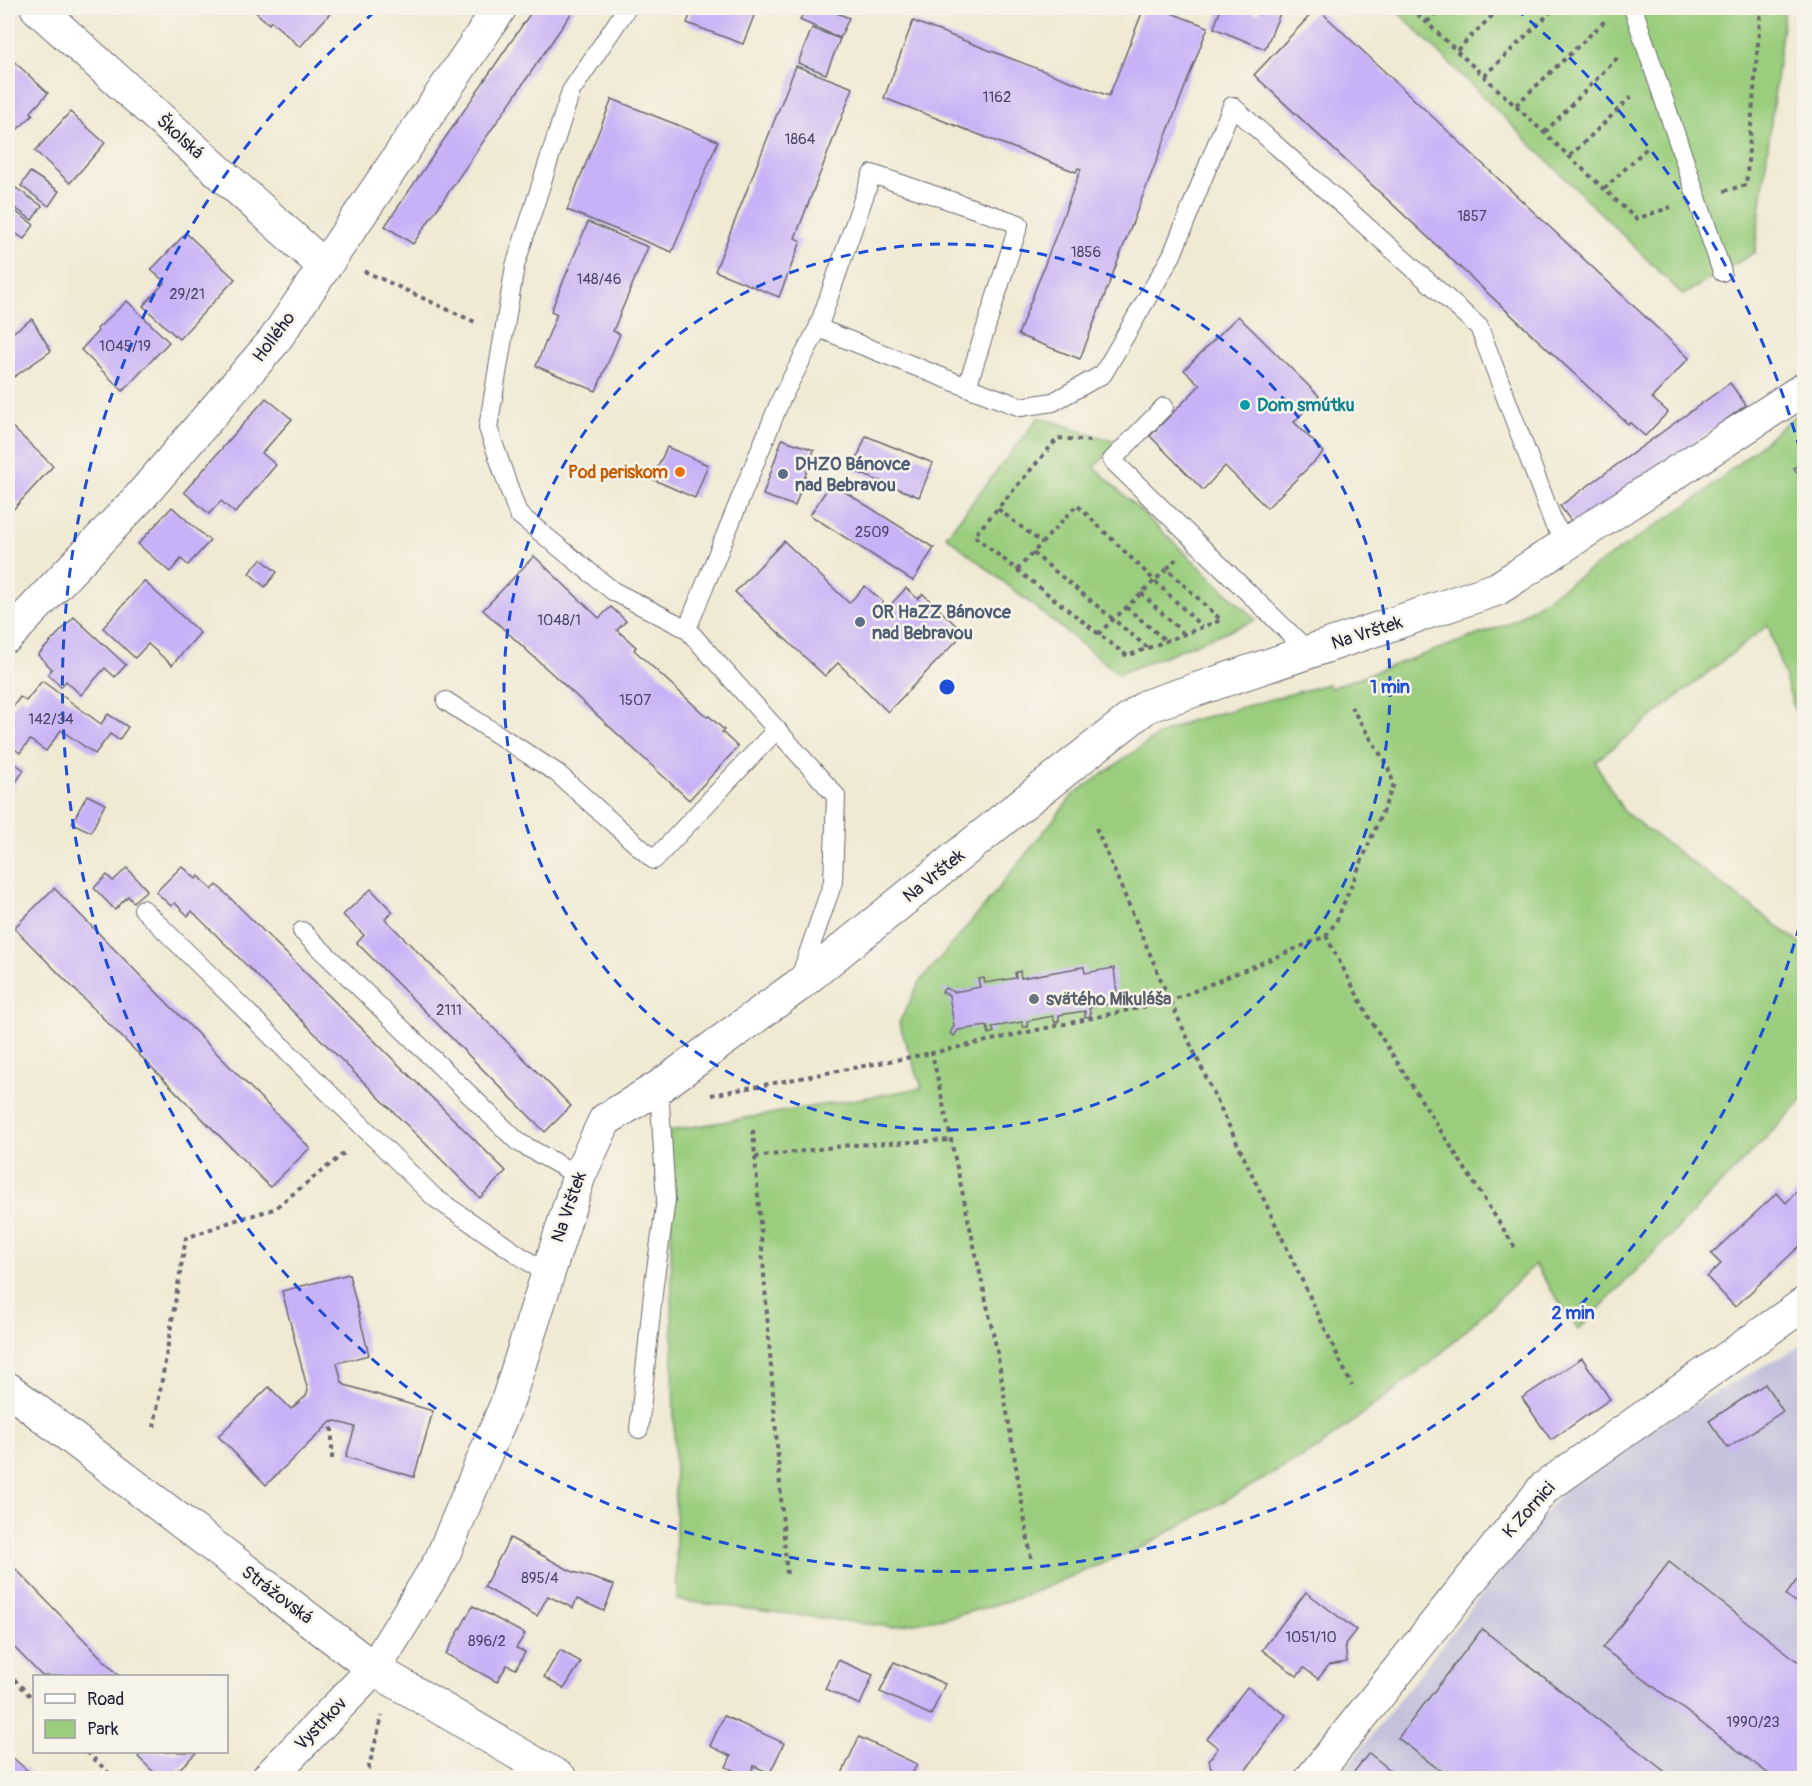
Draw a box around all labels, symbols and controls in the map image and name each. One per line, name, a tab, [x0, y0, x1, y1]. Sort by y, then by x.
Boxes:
house number: 1162	[983, 88, 1011, 107]
street label: Školská	[151, 109, 209, 164]
house number: 1864	[785, 130, 816, 149]
house number: 1857	[1457, 207, 1487, 226]
house number: 1856	[1071, 243, 1101, 262]
house number: 148/46	[577, 270, 621, 289]
house number: 29/21	[169, 285, 205, 304]
street label: Hollého	[248, 307, 301, 367]
house number: 1045/19	[99, 337, 151, 356]
place label: Dom smútku	[1257, 394, 1354, 417]
marker: Dom smútku	[1238, 398, 1252, 412]
place label: DHZO Bánovce nad Bebravou	[795, 453, 911, 497]
place label: Pod periskom	[568, 461, 668, 484]
marker: Pod periskom	[673, 465, 687, 479]
marker: DHZO Bánovce nad Bebravou	[776, 467, 790, 481]
house number: 2509	[855, 523, 889, 542]
place label: OR HaZZ Bánovce nad Bebravou	[872, 601, 1012, 645]
house number: 1048/1	[537, 611, 581, 630]
street label: Na Vrštek	[1329, 611, 1406, 655]
marker: OR HaZZ Bánovce nad Bebravou	[853, 615, 867, 629]
text: 1 min	[1370, 676, 1410, 699]
centre of rings	[937, 677, 957, 697]
house number: 1507	[619, 691, 651, 710]
house number: 142/34	[28, 710, 74, 729]
street label: Na Vrštek	[898, 844, 970, 908]
place label: svätého Mikuláša	[1046, 988, 1172, 1011]
marker: svätého Mikuláša	[1027, 992, 1041, 1006]
house number: 2111	[436, 1001, 462, 1020]
street label: Na Vrštek	[546, 1168, 592, 1245]
text: 2 min	[1551, 1302, 1595, 1325]
street label: K Zornici	[1498, 1477, 1560, 1543]
street label: Strážovská	[237, 1561, 317, 1629]
house number: 895/4	[521, 1569, 559, 1588]
house number: 1051/10	[1285, 1628, 1337, 1647]
house number: 896/2	[468, 1632, 506, 1651]
legend	[33, 1675, 228, 1753]
text: Road	[87, 1688, 124, 1711]
street label: Vystrkov	[290, 1692, 352, 1756]
house number: 1990/23	[1726, 1713, 1780, 1732]
text: Park	[87, 1718, 119, 1741]

